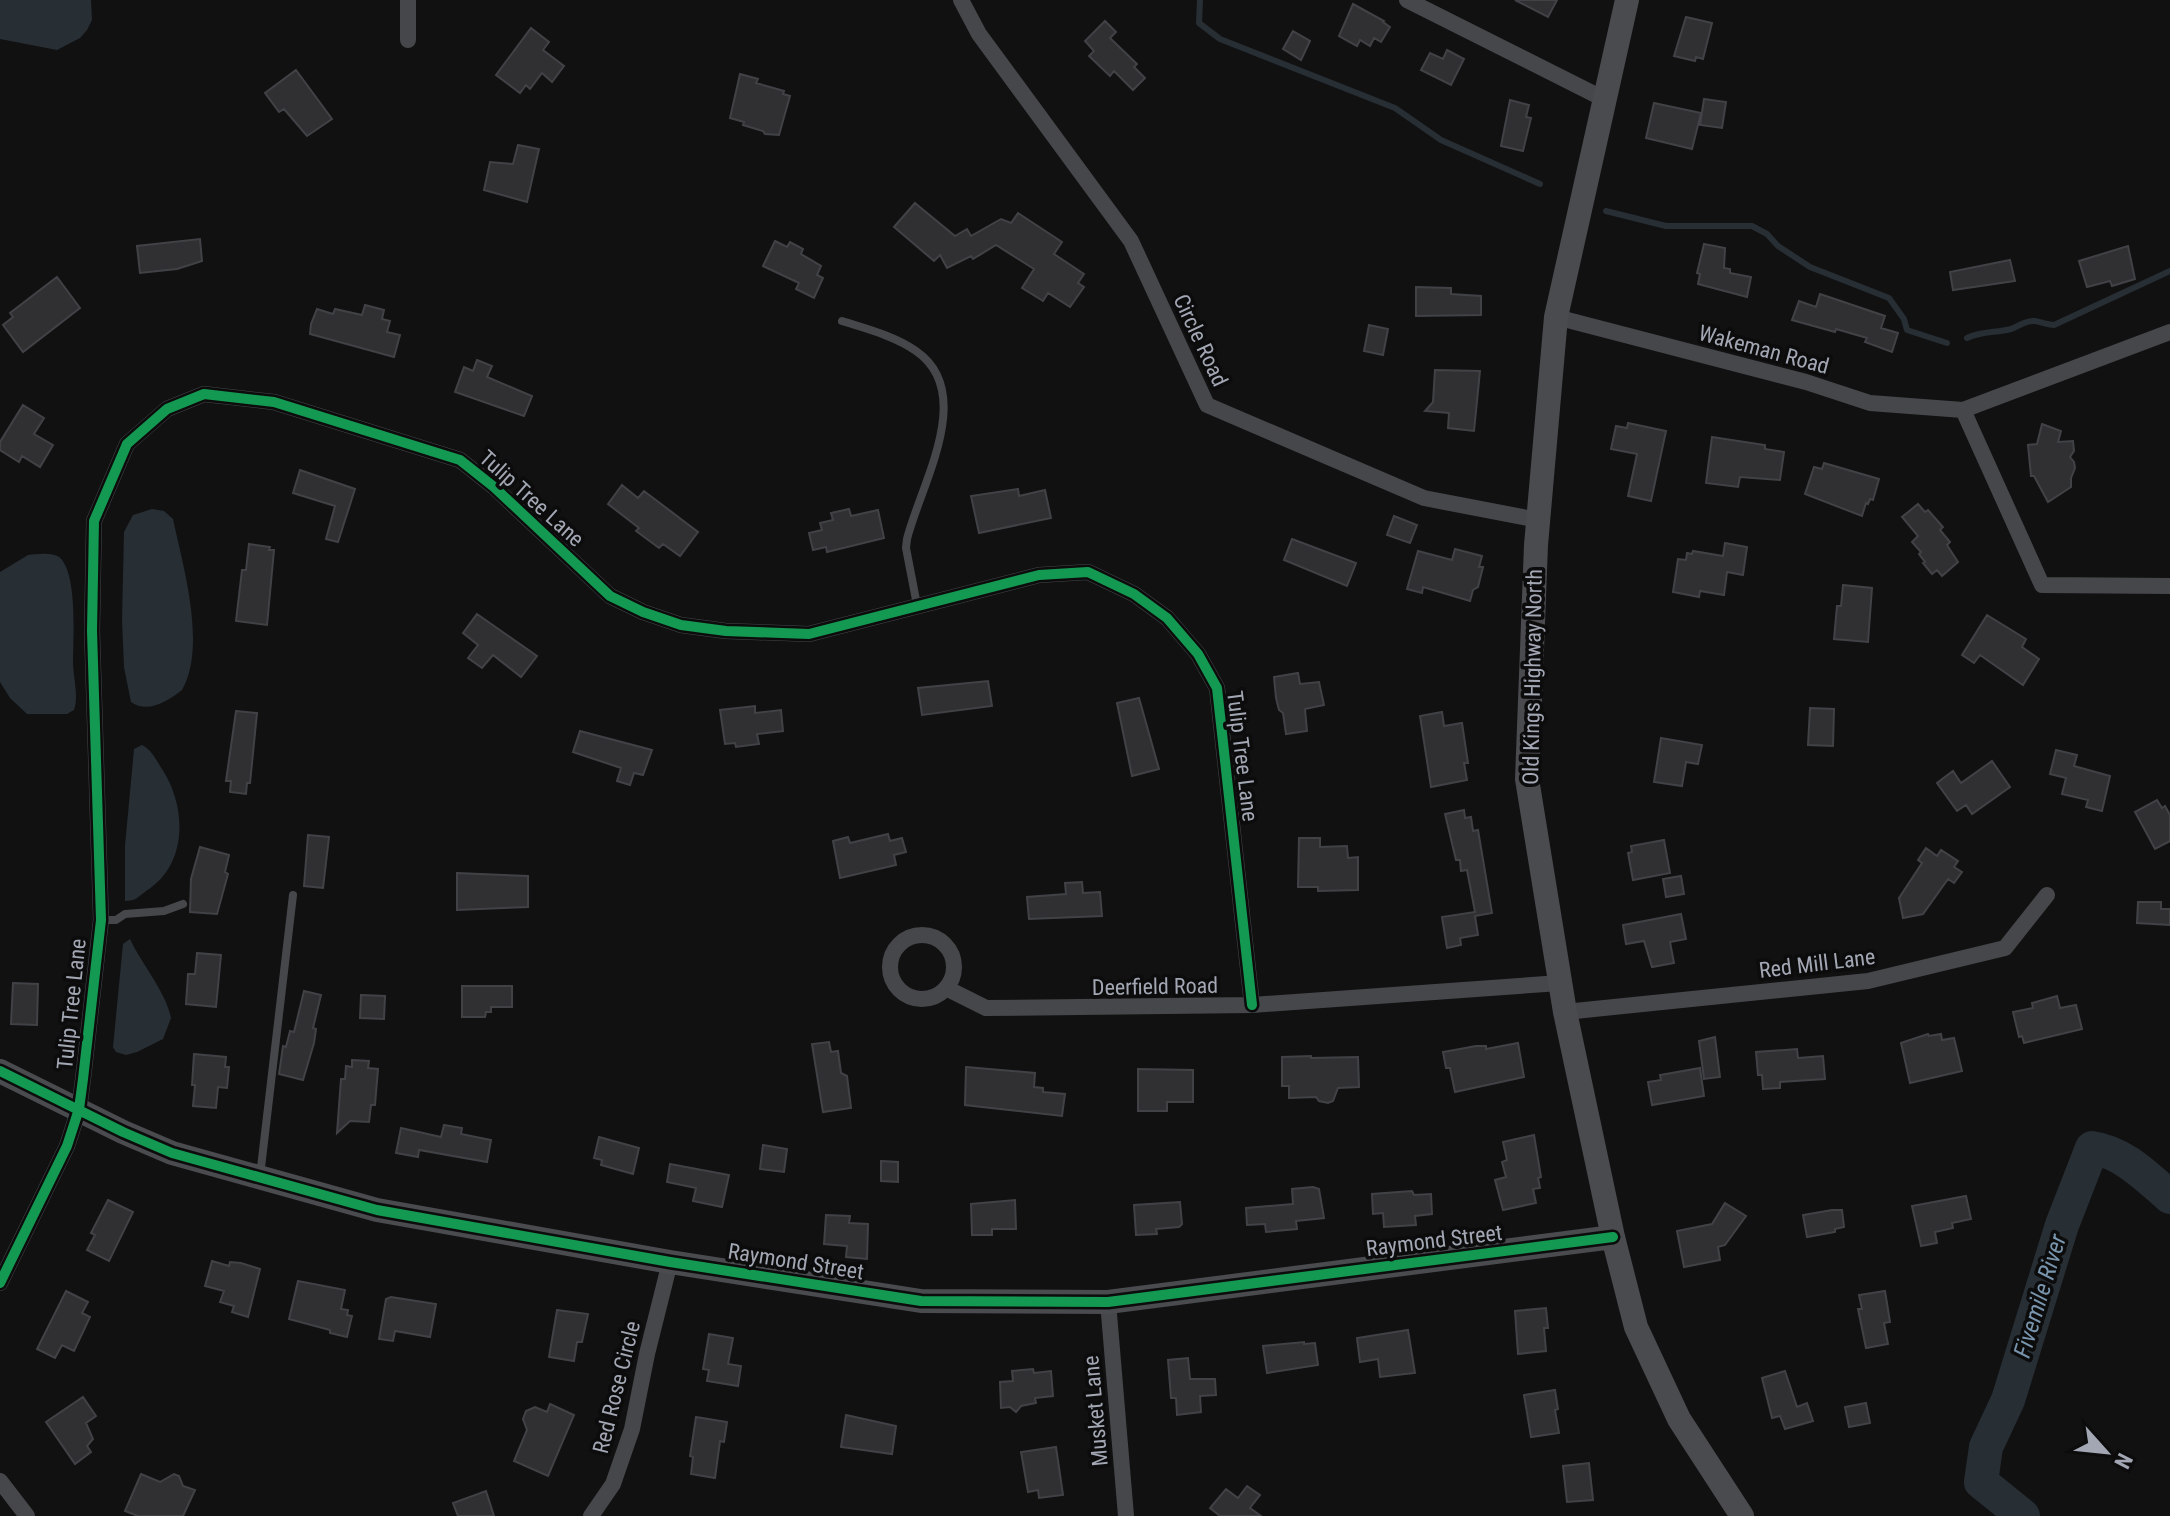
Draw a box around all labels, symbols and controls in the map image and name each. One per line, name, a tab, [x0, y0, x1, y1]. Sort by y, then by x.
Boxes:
street label: Circle Road	[1168, 290, 1233, 390]
street label: Wakeman Road	[1696, 320, 1832, 379]
street label: Tulip Tree Lane	[474, 445, 589, 552]
street label: Old Kings Highway North	[1518, 569, 1547, 785]
street label: Tulip Tree Lane	[1222, 689, 1263, 823]
street label: Tulip Tree Lane	[52, 937, 91, 1071]
street label: Red Mill Lane	[1758, 944, 1877, 983]
street label: Deerfield Road	[1092, 973, 1218, 1000]
street label: Raymond Street	[1365, 1220, 1504, 1261]
water label: Fivemile River	[2008, 1230, 2072, 1361]
street label: Raymond Street	[726, 1238, 866, 1285]
street label: Red Rose Circle	[588, 1318, 645, 1456]
street label: Musket Lane	[1078, 1355, 1113, 1467]
north arrow	[2066, 1412, 2146, 1492]
text: N	[2109, 1449, 2138, 1473]

